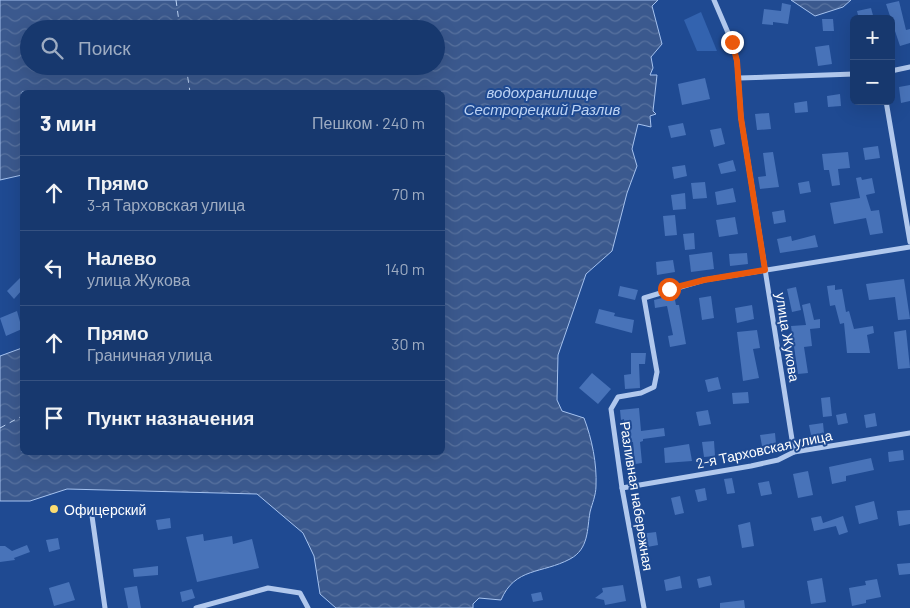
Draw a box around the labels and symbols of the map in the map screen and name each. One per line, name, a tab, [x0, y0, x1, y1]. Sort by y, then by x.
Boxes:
route end	[721, 31, 744, 54]
water label: водохранилище Сестрорецкий Разлив	[464, 83, 621, 118]
route start	[658, 278, 681, 301]
street label: улица Жукова	[773, 291, 803, 383]
street label: Разливная набережная	[617, 420, 657, 572]
street label: 2-я Тарховская улица	[694, 426, 834, 472]
place label: Офицерский	[64, 501, 146, 518]
marker: Офицерский	[48, 503, 60, 515]

